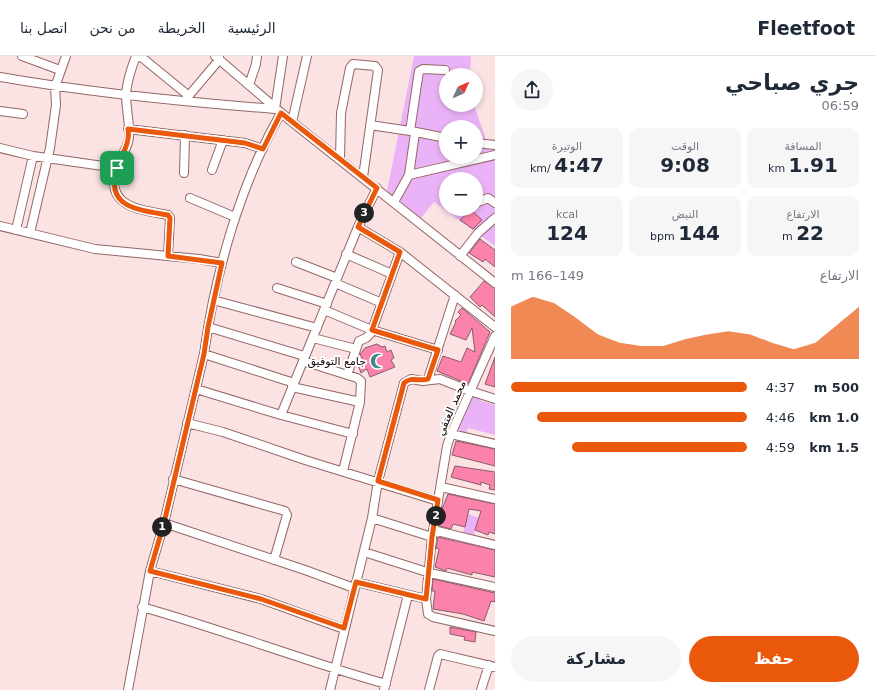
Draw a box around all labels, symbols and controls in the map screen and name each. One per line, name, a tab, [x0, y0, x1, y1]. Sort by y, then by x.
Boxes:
text: Fleetfoot	[757, 17, 855, 39]
text: اتصل بنا	[20, 20, 67, 36]
text: من نحن	[89, 20, 136, 36]
text: الخريطة	[158, 20, 205, 36]
text: الرئيسية	[227, 20, 276, 36]
north arrow	[439, 68, 483, 112]
map controls	[439, 68, 483, 216]
button: share	[511, 69, 553, 111]
text: جري صباحي	[725, 70, 859, 95]
text: 06:59	[822, 98, 859, 113]
button: +	[439, 120, 483, 164]
text: الوتيرة	[552, 140, 582, 153]
text: الوقت	[671, 140, 699, 153]
text: المسافة	[784, 140, 822, 153]
pin	[100, 151, 134, 185]
text: 4:47	[554, 153, 604, 177]
text: 9:08	[660, 153, 710, 177]
text: 1.91	[789, 153, 838, 177]
icon: arrive	[106, 157, 128, 179]
text: /km	[530, 162, 554, 175]
text: km	[768, 162, 789, 175]
button: −	[439, 172, 483, 216]
pin: 3	[354, 203, 374, 223]
text: 3	[360, 206, 368, 219]
text: kcal	[556, 208, 578, 221]
text: النبض	[672, 208, 698, 221]
text: الارتفاع	[786, 208, 820, 221]
text: 124	[546, 221, 588, 245]
text: 144	[678, 221, 720, 245]
text: 22	[796, 221, 824, 245]
text: bpm	[650, 230, 678, 243]
text: m	[782, 230, 796, 243]
text: 149–166 m	[511, 268, 584, 283]
text: الارتفاع	[820, 268, 859, 283]
mosque icon: جامع التوفيق	[369, 352, 387, 370]
place label: جامع التوفيق	[307, 355, 366, 369]
street label: محمد العتقي	[434, 379, 469, 438]
text: 4:37	[766, 380, 795, 395]
text: 500 m	[814, 380, 859, 395]
text: 4:46	[766, 410, 795, 425]
text: 1.0 km	[809, 410, 859, 425]
text: 4:59	[766, 440, 795, 455]
text: 1.5 km	[809, 440, 859, 455]
pin: 2	[426, 506, 446, 526]
text: 2	[432, 509, 440, 522]
pin: 1	[152, 517, 172, 537]
text: 1	[158, 520, 166, 533]
button: مشاركة	[511, 636, 681, 682]
button: حفظ	[689, 636, 859, 682]

